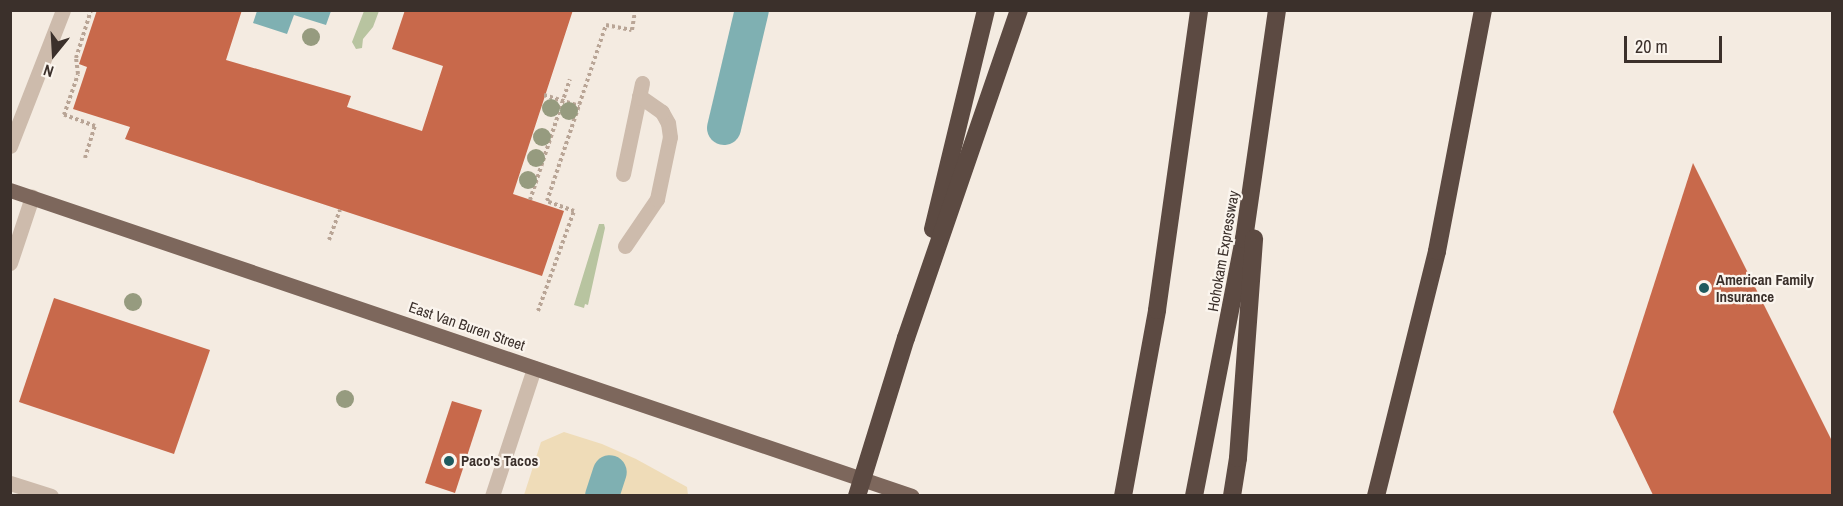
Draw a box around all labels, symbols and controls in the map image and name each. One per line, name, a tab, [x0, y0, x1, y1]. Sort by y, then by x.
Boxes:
north arrow	[24, 24, 84, 84]
scale bar	[1627, 24, 1724, 62]
text: 20 m	[1635, 34, 1668, 59]
text: N	[41, 59, 56, 83]
street label: Hohokam Expressway	[1204, 189, 1242, 313]
place label: American Family Insurance	[1716, 270, 1814, 305]
marker: American Family Insurance	[1697, 281, 1711, 295]
street label: East Van Buren Street	[407, 298, 527, 354]
place label: Paco's Tacos	[461, 452, 538, 470]
marker: Paco's Tacos	[442, 454, 456, 468]

